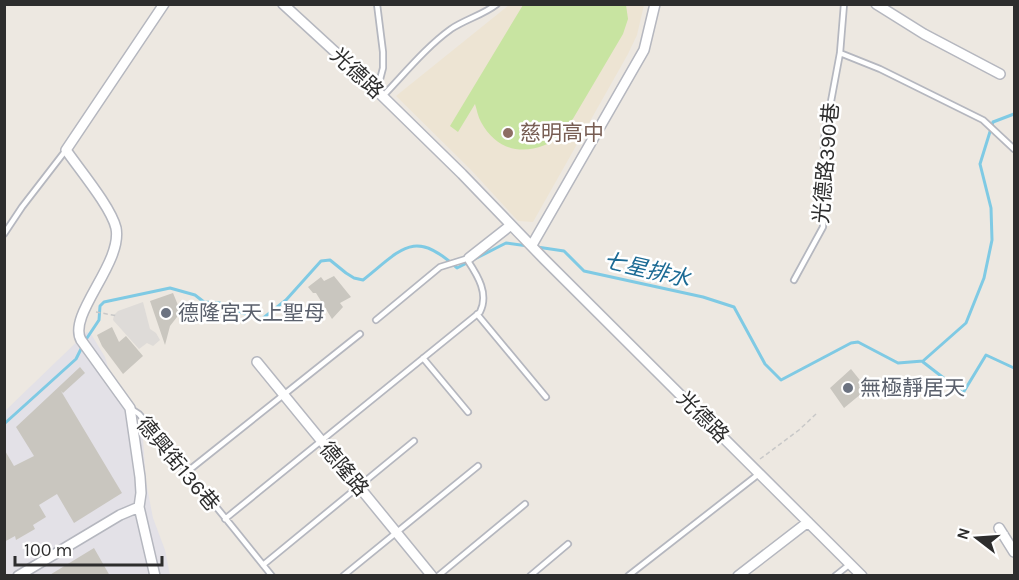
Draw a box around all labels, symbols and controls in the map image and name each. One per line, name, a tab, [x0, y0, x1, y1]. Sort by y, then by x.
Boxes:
street label: 光德路	[326, 43, 388, 103]
street label: 光德路390巷	[809, 102, 843, 224]
place label: 慈明高中	[520, 121, 604, 145]
marker: 慈明高中	[501, 126, 515, 140]
water label: 七星排水	[601, 247, 694, 293]
place label: 德隆宮天上聖母	[178, 301, 325, 325]
marker: 德隆宮天上聖母	[159, 306, 173, 320]
place label: 無極靜居天	[860, 376, 965, 400]
marker: 無極靜居天	[841, 381, 855, 395]
street label: 光德路	[672, 386, 734, 448]
street label: 德興街136巷	[132, 412, 224, 516]
street label: 德隆路	[315, 437, 373, 501]
north arrow	[947, 508, 1007, 568]
text: N	[952, 525, 974, 542]
scale bar	[15, 529, 162, 567]
text: 100 m	[24, 539, 72, 561]

